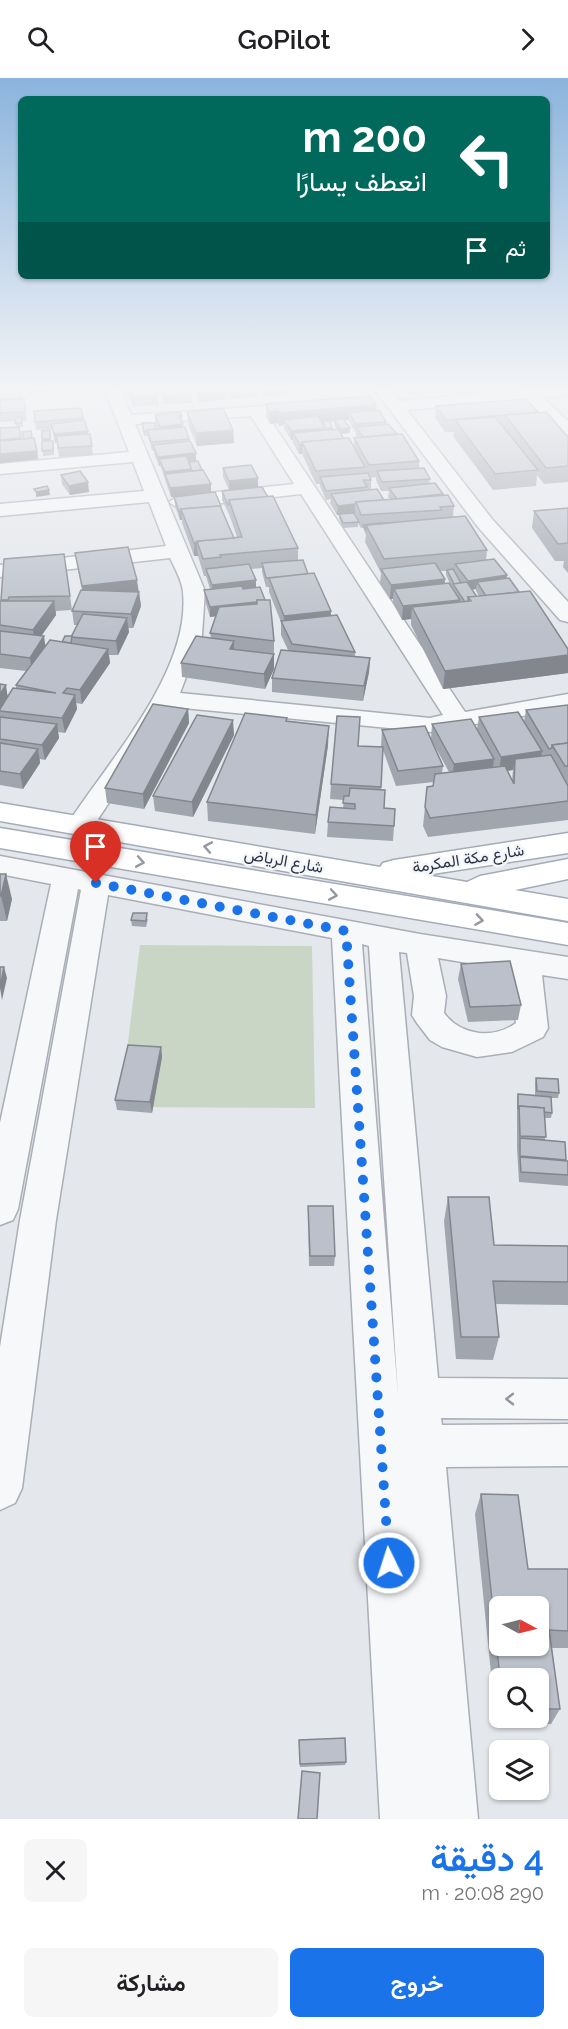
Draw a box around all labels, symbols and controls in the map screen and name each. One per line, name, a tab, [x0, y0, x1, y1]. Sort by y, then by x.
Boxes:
icon: search	[24, 23, 57, 56]
icon: forward	[511, 23, 544, 56]
text: GoPilot	[238, 24, 330, 55]
text: 200 m	[303, 113, 427, 162]
icon: left	[448, 120, 526, 198]
text: انعطف يسارًا	[295, 166, 427, 197]
icon: arrive	[460, 234, 493, 267]
text: ثم	[505, 235, 526, 261]
pin	[70, 821, 121, 883]
icon: arrive	[79, 830, 112, 863]
street label: شارع مكة المكرمة	[411, 840, 526, 879]
one-way arrow	[203, 841, 212, 853]
street label: شارع الرياض	[243, 844, 325, 879]
one-way arrow	[135, 855, 145, 868]
one-way arrow	[327, 888, 337, 901]
one-way arrow	[474, 913, 483, 925]
one-way arrow	[505, 1393, 514, 1405]
position arrow	[357, 1531, 421, 1595]
north arrow	[489, 1596, 549, 1656]
map controls	[489, 1596, 549, 1800]
button: search	[489, 1668, 549, 1728]
button: layers	[489, 1740, 549, 1800]
text: 4 دقيقة	[430, 1837, 544, 1879]
button: close	[24, 1839, 87, 1902]
text: 290 m · 20:08	[422, 1881, 544, 1905]
button: مشاركة	[24, 1948, 278, 2017]
button: خروج	[290, 1948, 544, 2017]

